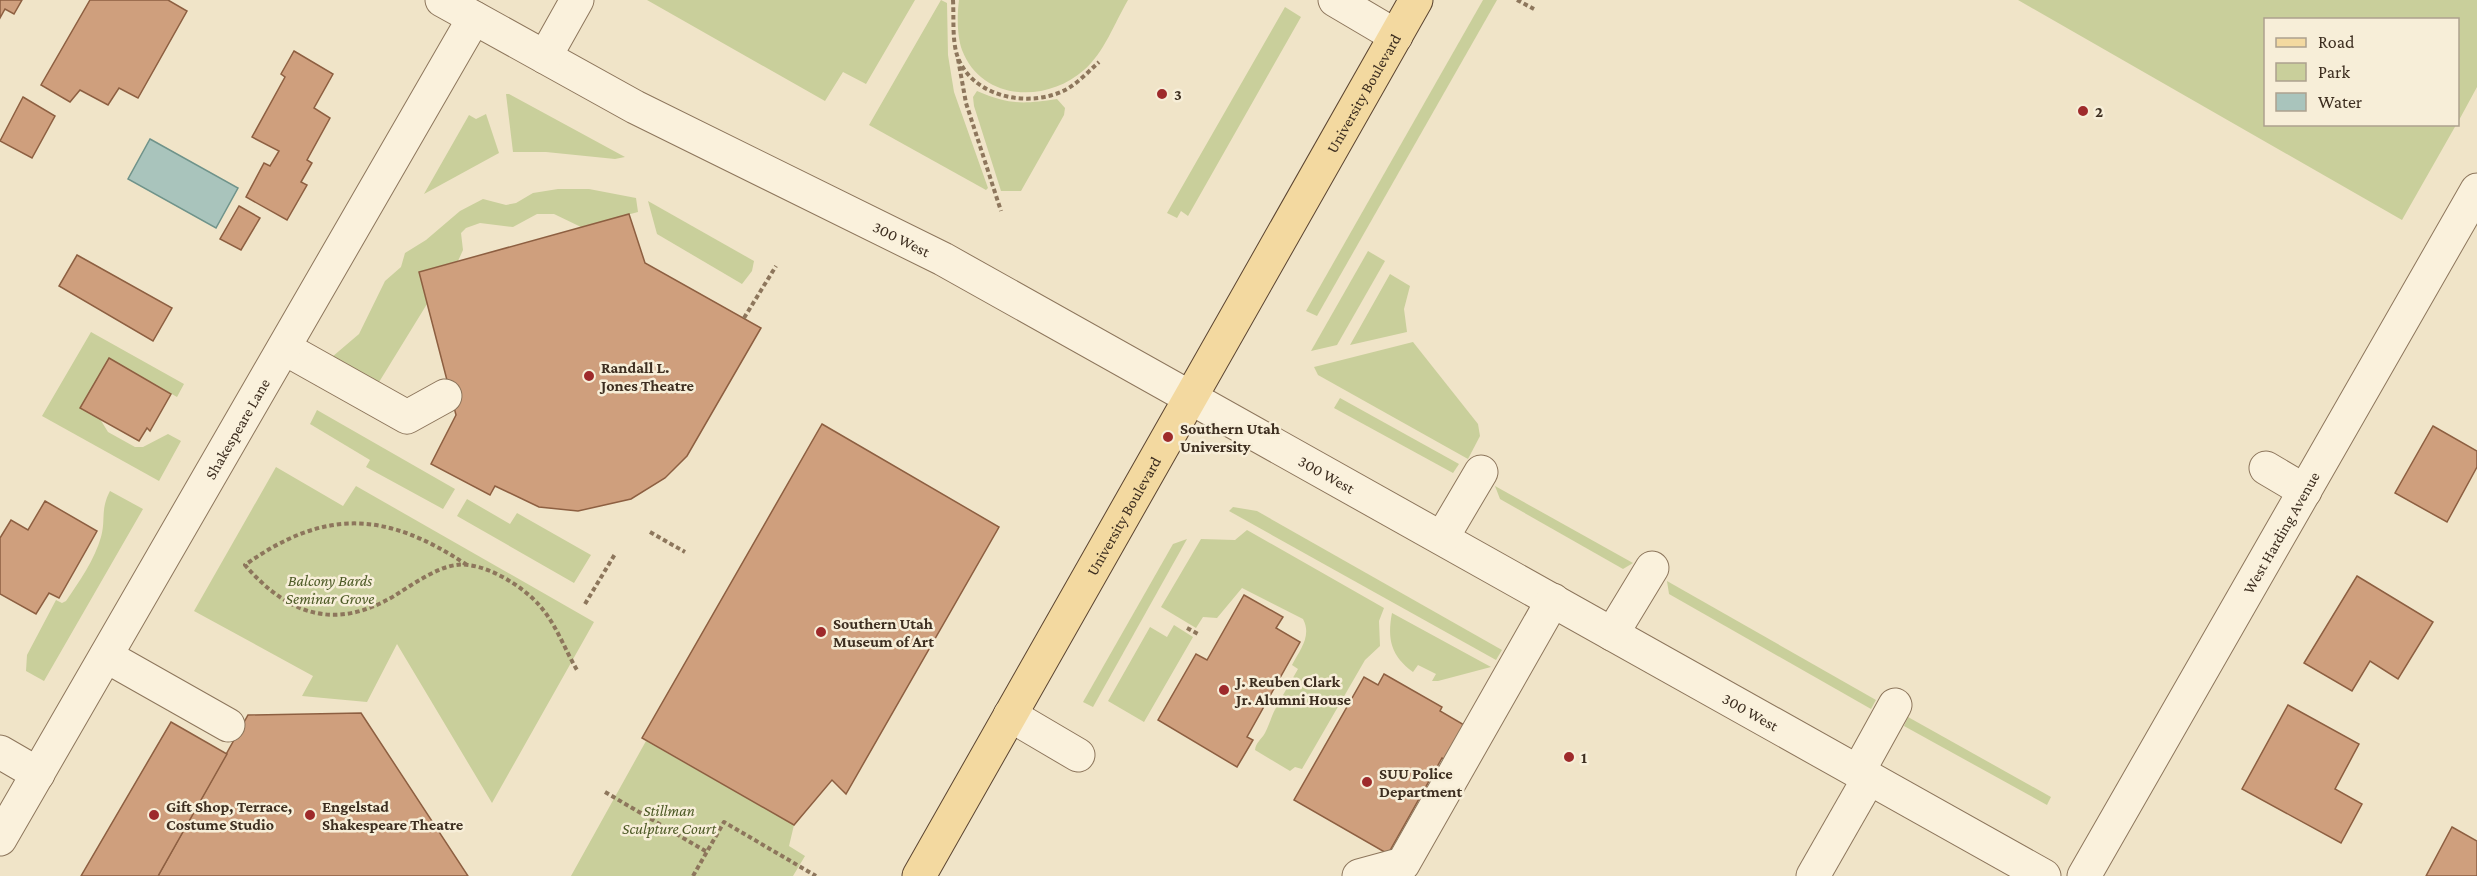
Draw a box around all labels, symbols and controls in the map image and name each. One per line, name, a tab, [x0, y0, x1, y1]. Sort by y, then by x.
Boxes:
legend	[2264, 18, 2459, 126]
street label: University Boulevard	[1323, 30, 1404, 156]
text: Road	[2318, 32, 2355, 52]
text: Park	[2318, 62, 2350, 82]
place label: 3	[1174, 86, 1182, 103]
marker: 3	[1155, 87, 1169, 101]
text: Water	[2318, 92, 2363, 112]
place label: 2	[2095, 103, 2103, 120]
marker: 2	[2076, 104, 2090, 118]
street label: 300 West	[870, 217, 934, 260]
place label: Randall L. Jones Theatre	[599, 359, 694, 394]
marker: Randall L. Jones Theatre	[582, 369, 596, 383]
street label: Shakespeare Lane	[201, 375, 273, 482]
place label: Southern Utah University	[1180, 420, 1280, 455]
marker: Southern Utah University	[1161, 430, 1175, 444]
street label: 300 West	[1296, 452, 1358, 497]
street label: University Boulevard	[1083, 453, 1164, 578]
street label: West Harding Avenue	[2239, 468, 2323, 596]
park label: Balcony Bards Seminar Grove	[286, 572, 374, 607]
place label: Southern Utah Museum of Art	[833, 615, 934, 650]
marker: Southern Utah Museum of Art	[814, 625, 828, 639]
place label: J. Reuben Clark Jr. Alumni House	[1234, 673, 1352, 708]
marker: J. Reuben Clark Jr. Alumni House	[1217, 683, 1231, 697]
street label: 300 West	[1720, 689, 1782, 734]
place label: 1	[1581, 749, 1587, 766]
marker: 1	[1562, 750, 1576, 764]
place label: SUU Police Department	[1379, 765, 1462, 800]
marker: SUU Police Department	[1360, 775, 1374, 789]
place label: Gift Shop, Terrace, Costume Studio	[166, 798, 292, 833]
place label: Engelstad Shakespeare Theatre	[322, 798, 464, 833]
park label: Stillman Sculpture Court	[622, 802, 716, 838]
marker: Gift Shop, Terrace, Costume Studio	[147, 808, 161, 822]
marker: Engelstad Shakespeare Theatre	[303, 808, 317, 822]

